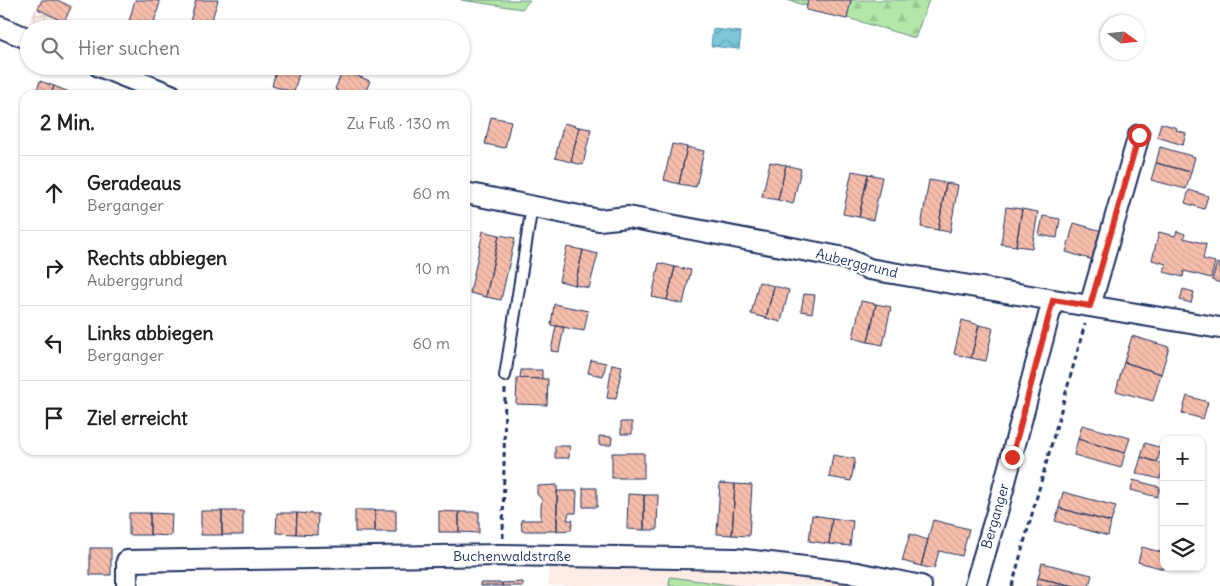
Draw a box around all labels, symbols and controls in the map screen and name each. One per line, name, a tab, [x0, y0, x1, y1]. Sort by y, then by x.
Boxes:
north arrow	[1100, 15, 1145, 60]
search box	[20, 20, 470, 75]
icon: search	[38, 34, 66, 62]
text: Hier suchen	[78, 36, 180, 60]
text: 2 Min.	[40, 109, 95, 136]
text: Zu Fuß · 130 m	[347, 113, 450, 133]
route start	[1128, 124, 1151, 147]
text: Geradeaus	[87, 171, 181, 195]
icon: ahead	[40, 179, 68, 207]
text: 60 m	[412, 183, 450, 203]
text: Berganger	[87, 195, 164, 215]
street label: Auberggrund	[814, 244, 900, 282]
text: Rechts abbiegen	[87, 246, 227, 270]
icon: right	[40, 254, 68, 282]
text: 10 m	[415, 258, 450, 278]
text: Auberggrund	[87, 270, 183, 290]
text: Links abbiegen	[87, 321, 214, 345]
icon: left	[40, 329, 68, 357]
text: 60 m	[412, 333, 450, 353]
text: Berganger	[87, 345, 164, 365]
icon: arrive	[40, 404, 68, 432]
text: Ziel erreicht	[87, 406, 188, 430]
map controls	[1160, 436, 1205, 571]
button: +	[1160, 436, 1205, 481]
route end	[1001, 446, 1024, 469]
street label: Berganger	[977, 481, 1013, 551]
button: −	[1160, 481, 1205, 526]
button: layers	[1160, 526, 1205, 571]
street label: Buchenwaldstraße	[453, 547, 571, 565]

